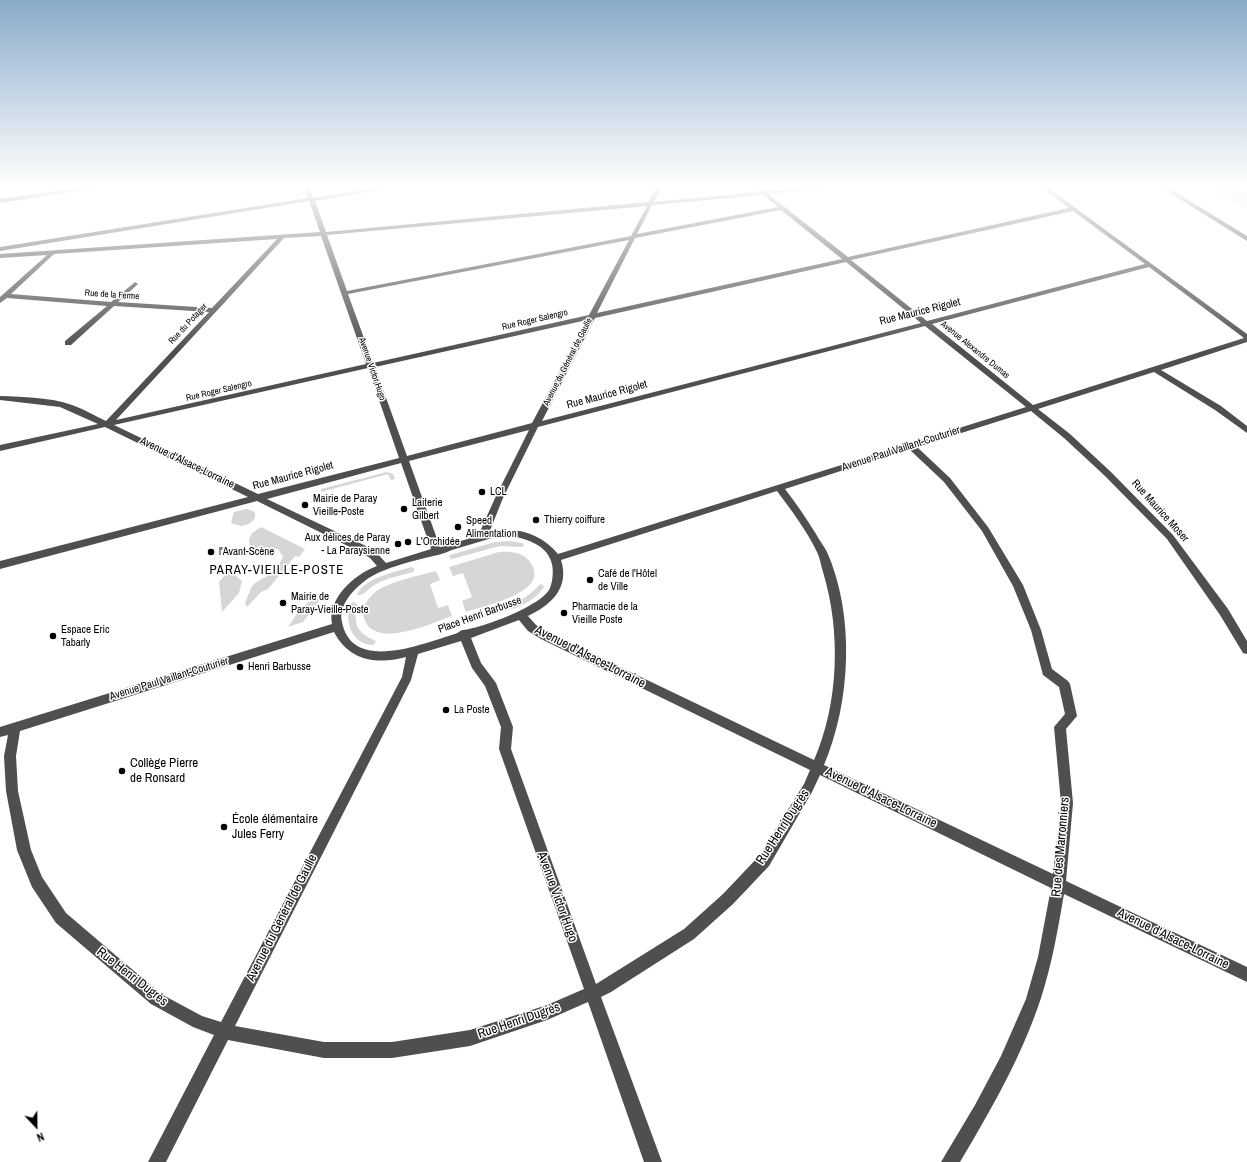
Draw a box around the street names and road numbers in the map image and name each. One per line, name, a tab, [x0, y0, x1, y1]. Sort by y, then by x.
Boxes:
street label: Rue de la Ferme	[84, 288, 140, 302]
street label: Rue Maurice Rigolet	[878, 296, 962, 328]
street label: Rue du Potager	[166, 301, 210, 347]
street label: Rue Roger Salengro	[501, 307, 569, 333]
street label: Avenue du Général de Gaulle	[541, 316, 595, 408]
street label: Avenue Alexandre Dumas	[938, 319, 1012, 381]
street label: Avenue Victor Hugo	[356, 336, 388, 402]
street label: Rue Roger Salengro	[185, 378, 253, 404]
street label: Rue Maurice Rigolet	[565, 378, 649, 412]
street label: Avenue Paul Vaillant-Couturier	[840, 424, 962, 474]
street label: Avenue d'Alsace-Lorraine	[138, 434, 236, 492]
street label: Rue Maurice Rigolet	[251, 459, 335, 493]
street label: Rue Maurice Moser	[1129, 477, 1191, 545]
street label: Place Henri Barbusse	[437, 594, 523, 636]
street label: Avenue d'Alsace-Lorraine	[532, 622, 648, 692]
street label: Avenue Paul Vaillant-Couturier	[108, 655, 230, 703]
street label: Avenue d'Alsace-Lorraine	[823, 764, 939, 832]
street label: Rue Henri Dugrès	[753, 787, 813, 867]
street label: Rue des Marronniers	[1049, 796, 1073, 898]
street label: Avenue Victor Hugo	[533, 850, 581, 944]
street label: Avenue du Général de Gaulle	[243, 852, 321, 984]
street label: Avenue d'Alsace-Lorraine	[1115, 905, 1231, 973]
street label: Rue Henri Dugrès	[93, 944, 171, 1010]
street label: Rue Henri Dugrès	[476, 1000, 562, 1042]

